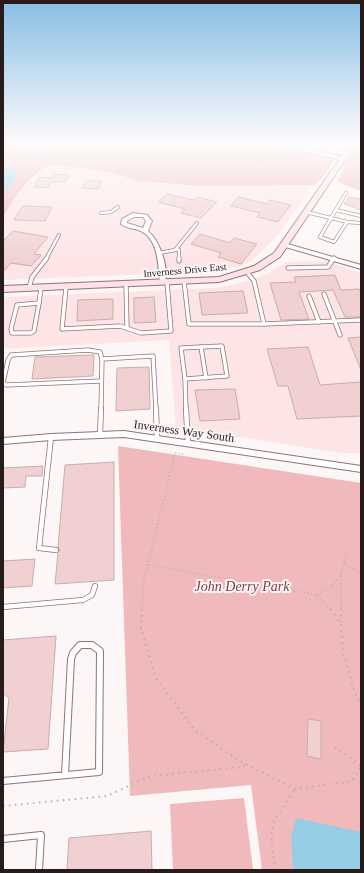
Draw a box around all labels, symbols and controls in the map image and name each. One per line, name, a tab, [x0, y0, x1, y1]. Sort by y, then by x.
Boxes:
street label: Inverness Drive East	[143, 261, 227, 279]
street label: Inverness Way South	[133, 417, 235, 445]
park label: John Derry Park	[195, 579, 290, 594]

